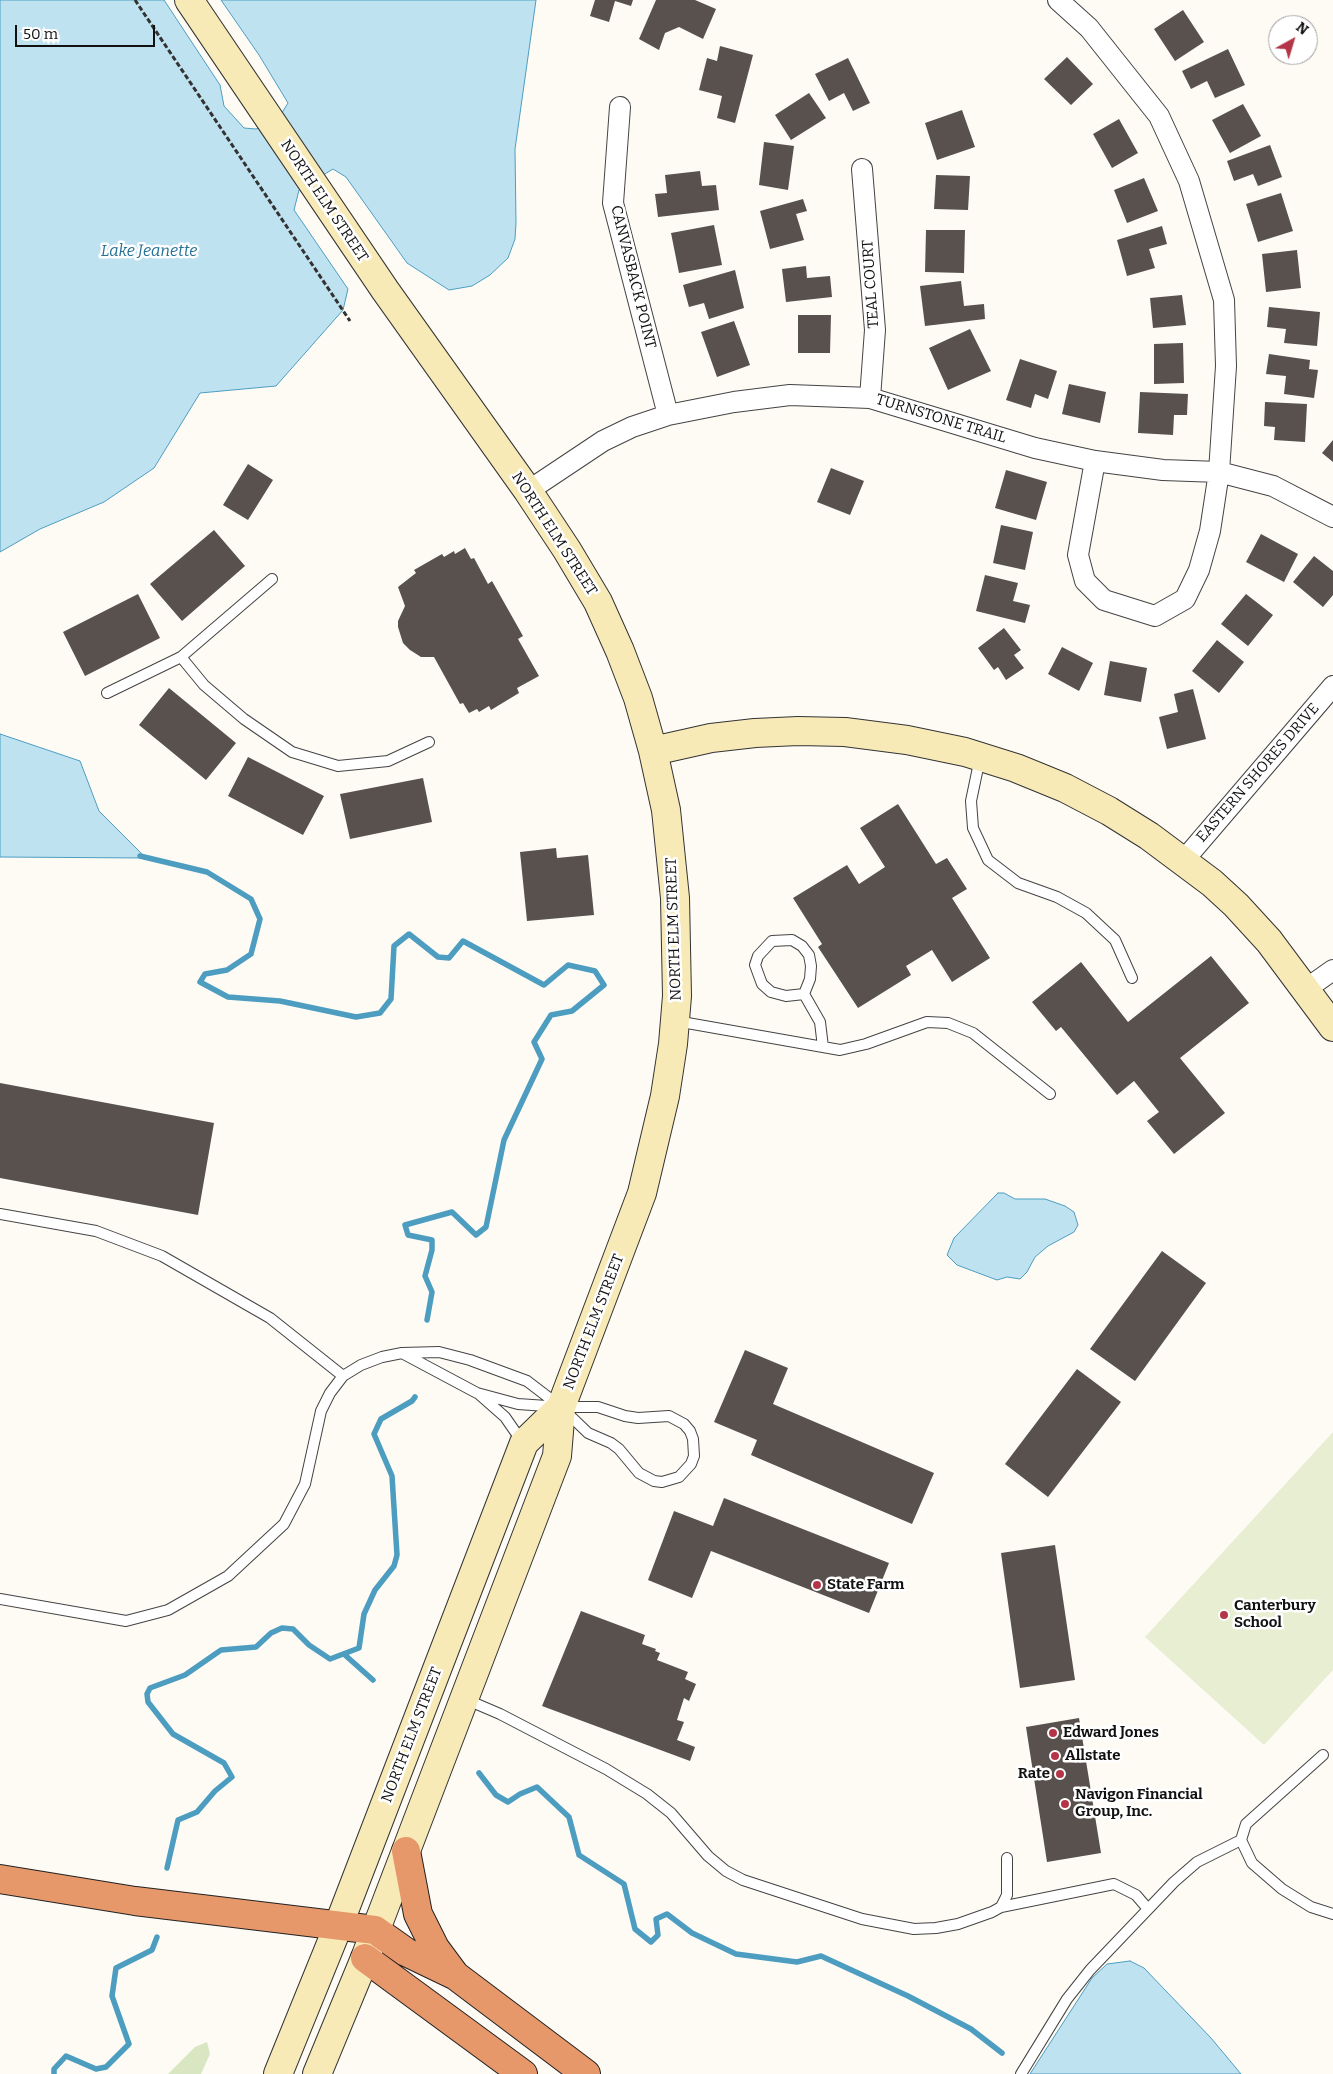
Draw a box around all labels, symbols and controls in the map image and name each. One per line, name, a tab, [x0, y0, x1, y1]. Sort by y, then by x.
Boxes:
scale bar	[18, 15, 158, 47]
north arrow	[1268, 15, 1318, 65]
text: N	[1293, 19, 1312, 39]
text: 50 m	[23, 25, 58, 43]
street label: NORTH ELM STREET	[276, 136, 372, 266]
street label: CANVASBACK POINT	[606, 203, 660, 351]
street label: TEAL COURT	[859, 239, 883, 329]
water label: Lake Jeanette	[101, 242, 197, 262]
street label: TURNSTONE TRAIL	[874, 391, 1008, 447]
street label: NORTH ELM STREET	[507, 469, 601, 599]
street label: EASTERN SHORES DRIVE	[1193, 700, 1323, 846]
street label: NORTH ELM STREET	[663, 857, 685, 1001]
street label: NORTH ELM STREET	[560, 1252, 628, 1392]
place label: State Farm	[827, 1576, 904, 1594]
marker: State Farm	[811, 1579, 823, 1591]
place label: Canterbury School	[1234, 1597, 1316, 1632]
marker: Canterbury School	[1218, 1609, 1230, 1621]
street label: NORTH ELM STREET	[378, 1665, 446, 1805]
place label: Edward Jones	[1063, 1724, 1159, 1742]
marker: Edward Jones	[1047, 1727, 1059, 1739]
place label: Allstate	[1065, 1747, 1120, 1765]
marker: Allstate	[1049, 1750, 1061, 1762]
place label: Rate	[1018, 1765, 1050, 1783]
marker: Rate	[1054, 1768, 1066, 1780]
place label: Navigon Financial Group, Inc.	[1075, 1786, 1203, 1821]
marker: Navigon Financial Group, Inc.	[1059, 1798, 1071, 1810]

